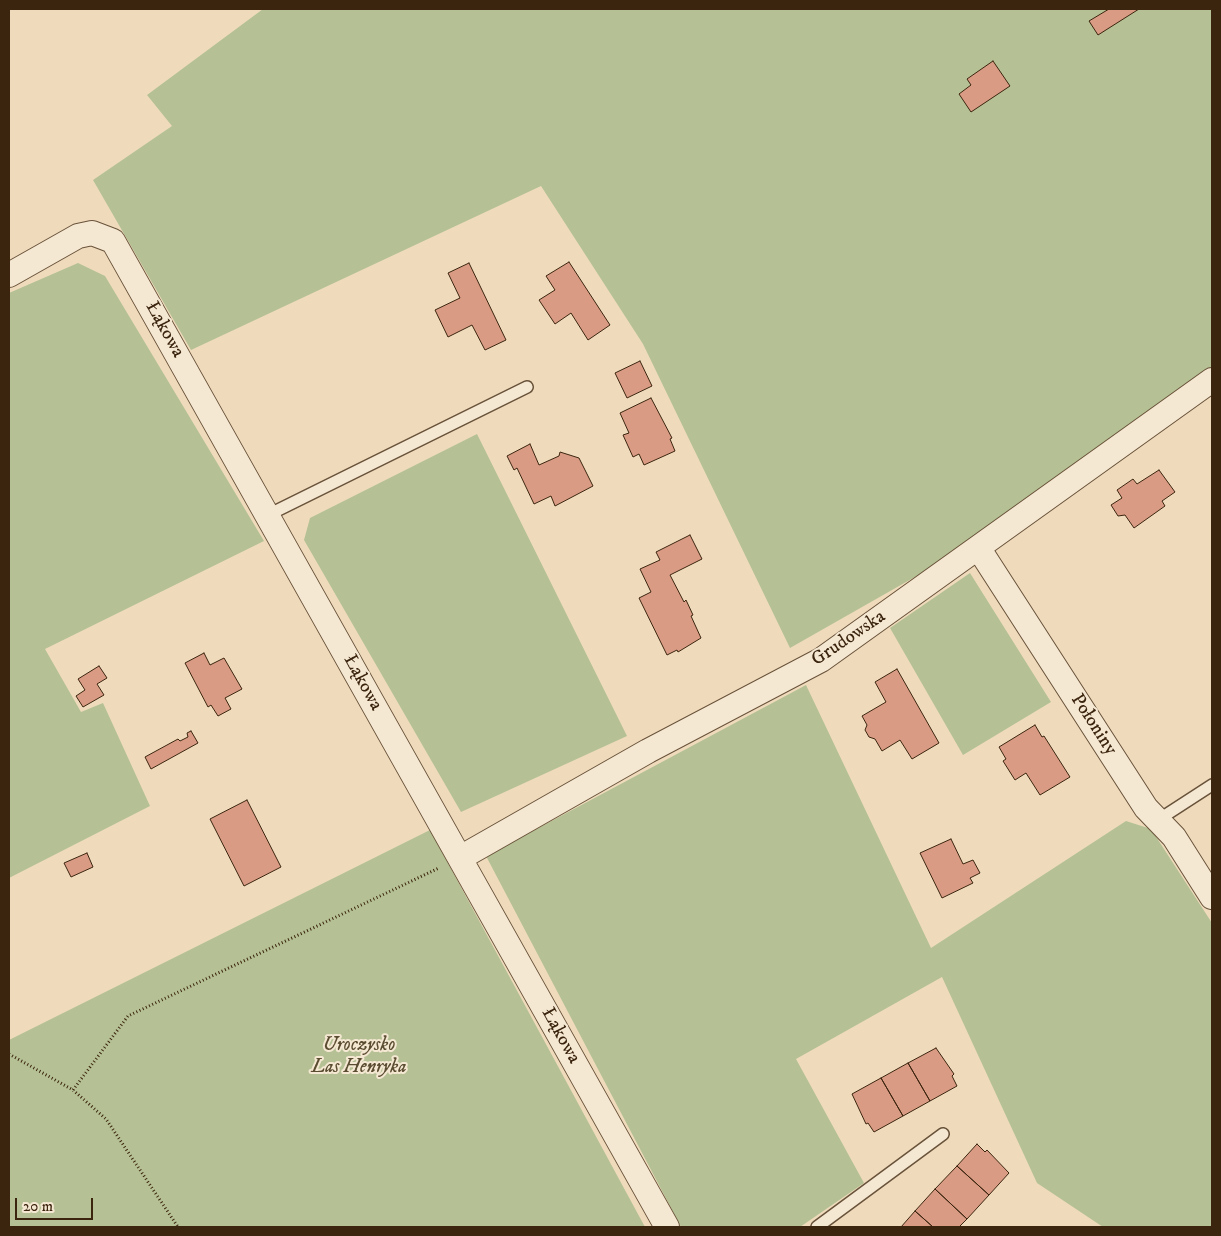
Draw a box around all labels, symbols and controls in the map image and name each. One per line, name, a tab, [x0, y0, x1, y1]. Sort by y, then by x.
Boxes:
street label: Łąkowa	[139, 298, 189, 362]
street label: Grudowska	[808, 606, 890, 672]
street label: Łąkowa	[337, 651, 387, 715]
street label: Połoniny	[1065, 690, 1121, 760]
street label: Łąkowa	[535, 1004, 585, 1068]
park label: Uroczysko Las Henryka	[312, 1035, 406, 1079]
scale bar	[18, 1188, 95, 1220]
text: 20 m	[23, 1197, 53, 1216]

